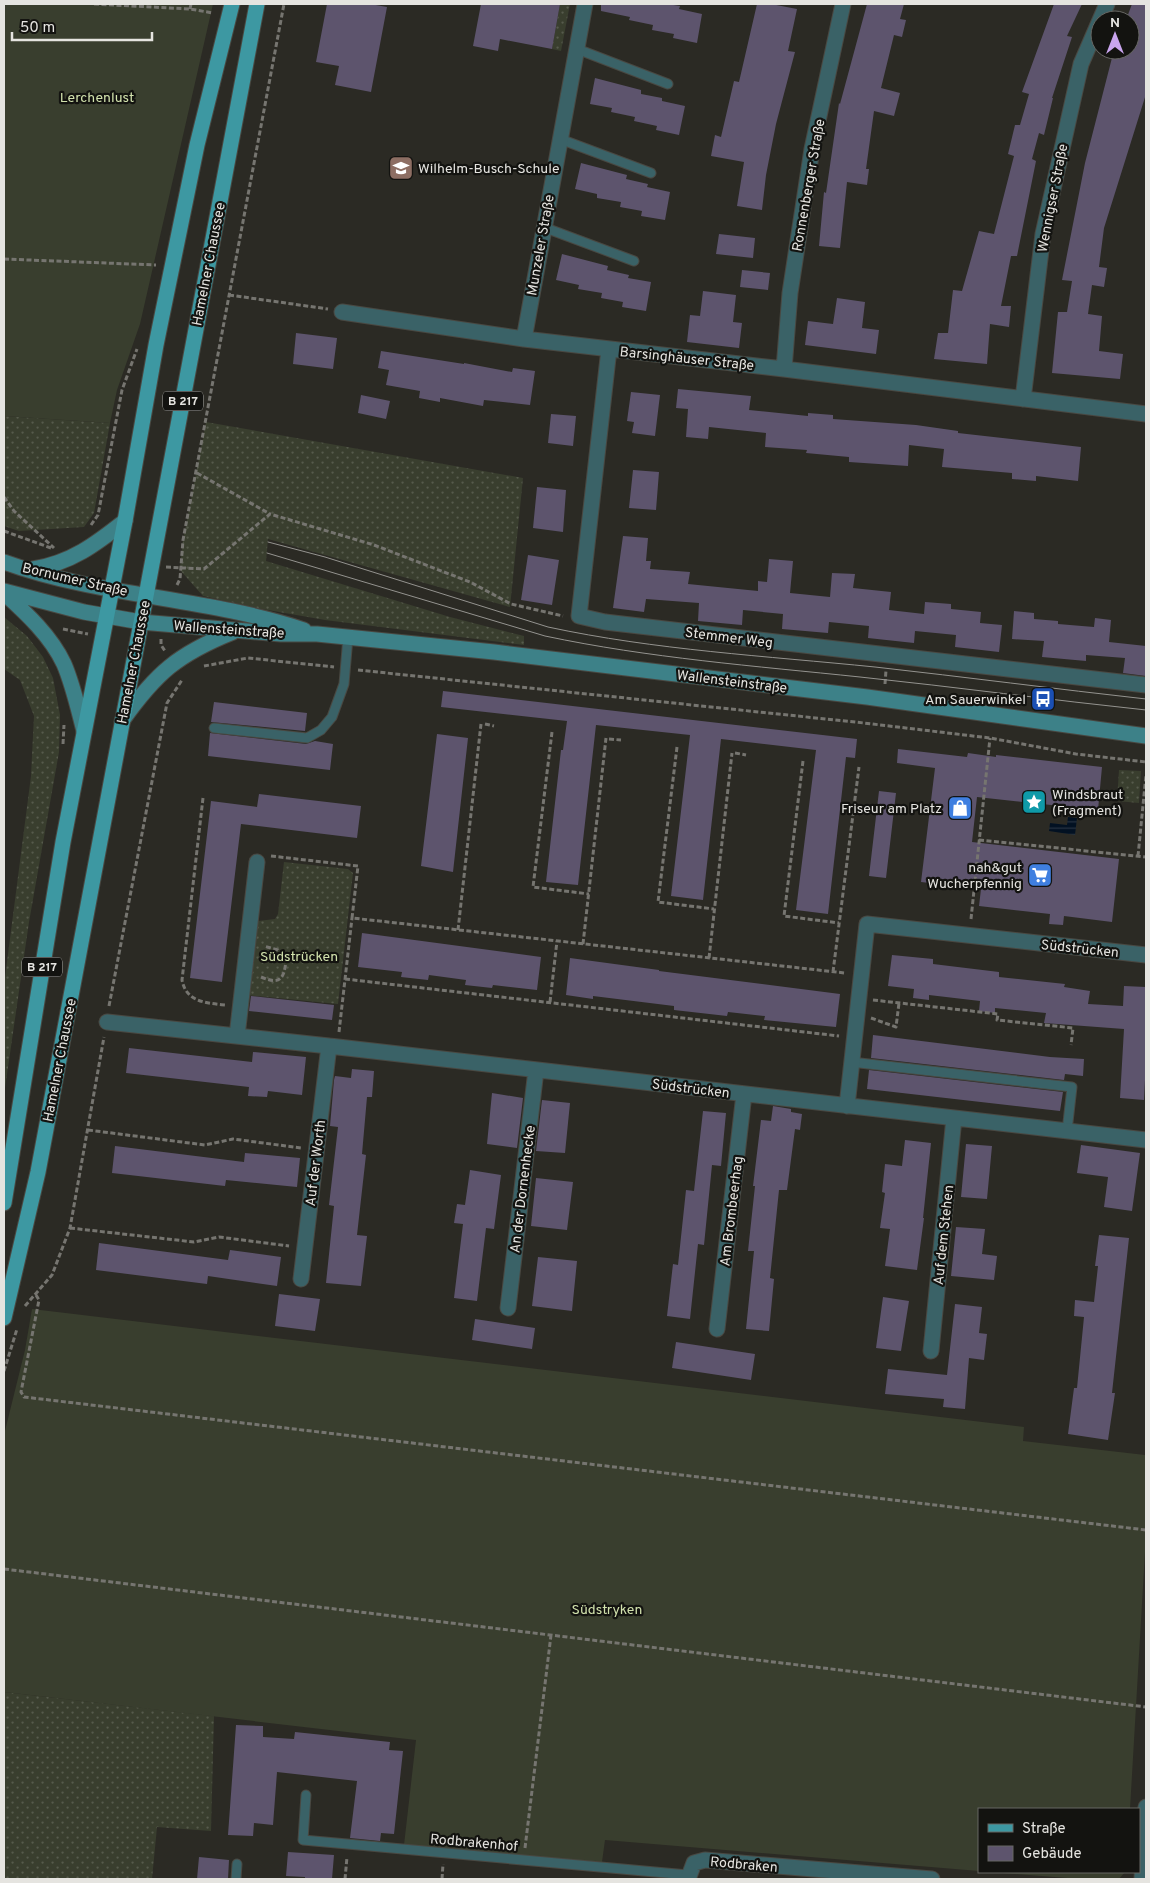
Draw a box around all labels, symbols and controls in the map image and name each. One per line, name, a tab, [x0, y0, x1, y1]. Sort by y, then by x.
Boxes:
scale bar	[12, 10, 152, 42]
north arrow	[1090, 10, 1140, 60]
text: N	[1110, 15, 1120, 32]
text: 50 m	[20, 19, 55, 38]
park label: Lerchenlust	[60, 90, 134, 107]
street label: Ronnenberger Straße	[789, 118, 830, 253]
street label: Wennigser Straße	[1035, 143, 1072, 254]
school or university icon: Wilhelm-Busch-Schule	[388, 155, 414, 181]
place label: Wilhelm-Busch-Schule	[418, 161, 559, 178]
street label: Munzeler Straße	[524, 193, 559, 297]
street label: Hamelner Chaussee	[189, 201, 230, 327]
street label: Barsinghäuser Straße	[619, 344, 755, 375]
road number: B 217	[163, 392, 203, 411]
street label: Bornumer Straße	[20, 560, 129, 601]
street label: Hamelner Chaussee	[114, 599, 155, 725]
street label: Wallensteinstraße	[173, 618, 285, 643]
street label: Stemmer Weg	[684, 625, 774, 652]
street label: Wallensteinstraße	[676, 667, 788, 698]
bus stop icon: Am Sauerwinkel	[1030, 686, 1056, 712]
place label: Am Sauerwinkel	[925, 692, 1026, 709]
place label: Windsbraut (Fragment)	[1052, 787, 1123, 820]
place icon: Windsbraut (Fragment)	[1021, 789, 1047, 815]
shop icon: Friseur am Platz	[947, 795, 973, 821]
place label: Friseur am Platz	[841, 801, 942, 818]
place label: nah&gut Wucherpfennig	[927, 860, 1022, 893]
supermarket icon: nah&gut Wucherpfennig	[1027, 862, 1053, 888]
street label: Südstrücken	[1040, 937, 1120, 962]
park label: Südstrücken	[260, 949, 338, 966]
road number: B 217	[22, 958, 62, 976]
street label: Hamelner Chaussee	[40, 997, 81, 1123]
street label: Südstrücken	[651, 1076, 731, 1103]
street label: Auf der Worth	[303, 1119, 330, 1207]
street label: An der Dornenhecke	[507, 1124, 540, 1254]
street label: Am Brombeerhag	[717, 1155, 748, 1267]
street label: Auf dem Stehen	[931, 1184, 958, 1286]
park label: Südstryken	[572, 1602, 642, 1619]
legend	[978, 1808, 1140, 1873]
text: Straße	[1022, 1820, 1066, 1839]
street label: Rodbrakenhof	[429, 1831, 519, 1856]
text: Gebäude	[1022, 1845, 1082, 1864]
street label: Rodbraken	[709, 1854, 778, 1877]

